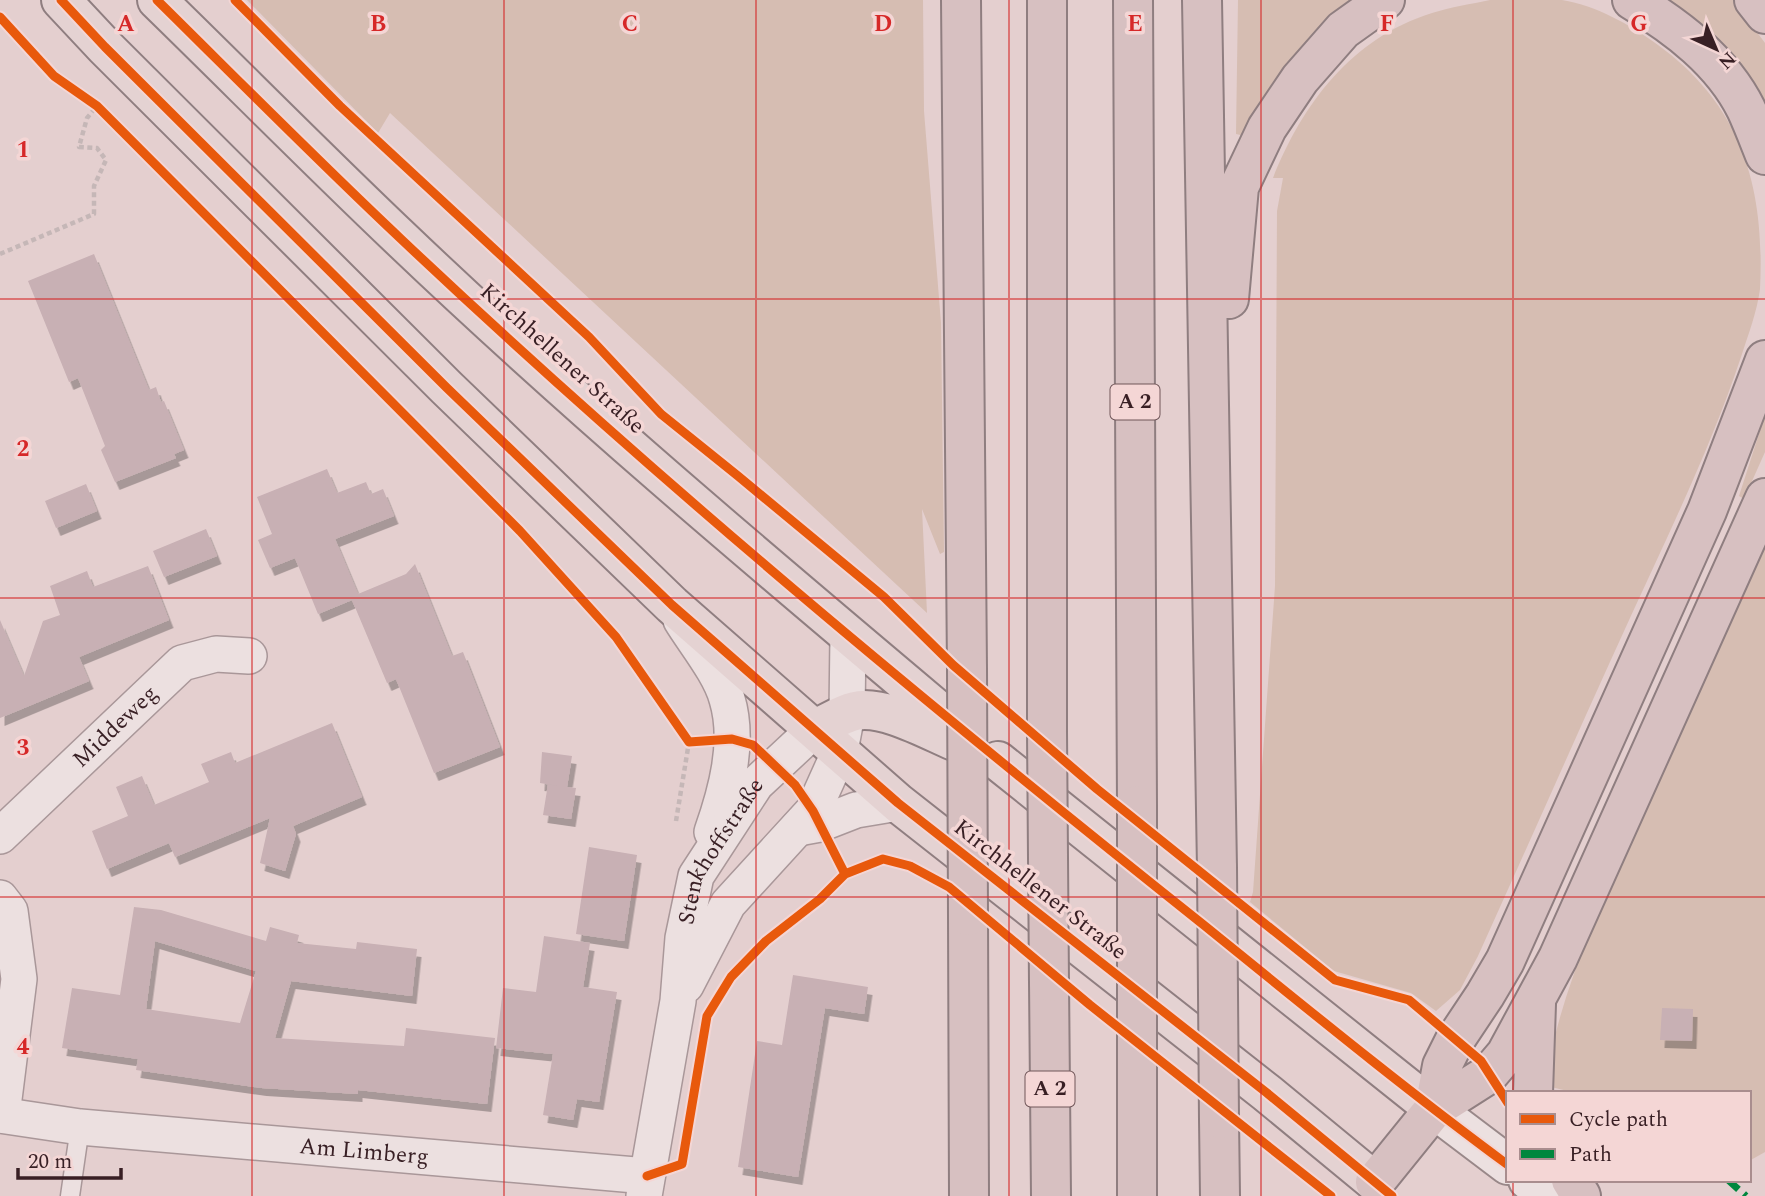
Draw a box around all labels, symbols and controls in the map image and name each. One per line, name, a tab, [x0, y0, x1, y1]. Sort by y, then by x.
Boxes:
text: A	[117, 7, 135, 42]
text: B	[370, 7, 386, 42]
text: C	[622, 7, 638, 42]
text: D	[874, 7, 892, 42]
text: E	[1127, 7, 1143, 42]
text: F	[1380, 7, 1394, 42]
text: G	[1630, 7, 1648, 42]
north arrow	[1681, 14, 1751, 84]
text: N	[1711, 44, 1742, 76]
text: 1	[17, 133, 29, 168]
street label: Kirchhellener Straße	[471, 275, 653, 443]
road number: A 2	[1110, 384, 1160, 420]
text: 2	[17, 432, 30, 467]
street label: Middeweg	[64, 677, 166, 776]
text: 3	[17, 731, 30, 766]
street label: Stenkhoffstraße	[669, 771, 773, 928]
street label: Kirchhellener Straße	[946, 811, 1134, 969]
text: 4	[17, 1030, 30, 1065]
road number: A 2	[1026, 1072, 1074, 1106]
legend	[1506, 1091, 1751, 1182]
text: Cycle path	[1569, 1104, 1668, 1136]
street label: Am Limberg	[298, 1129, 430, 1175]
scale bar	[18, 1136, 121, 1180]
text: Path	[1569, 1139, 1612, 1171]
text: 20 m	[28, 1146, 72, 1178]

